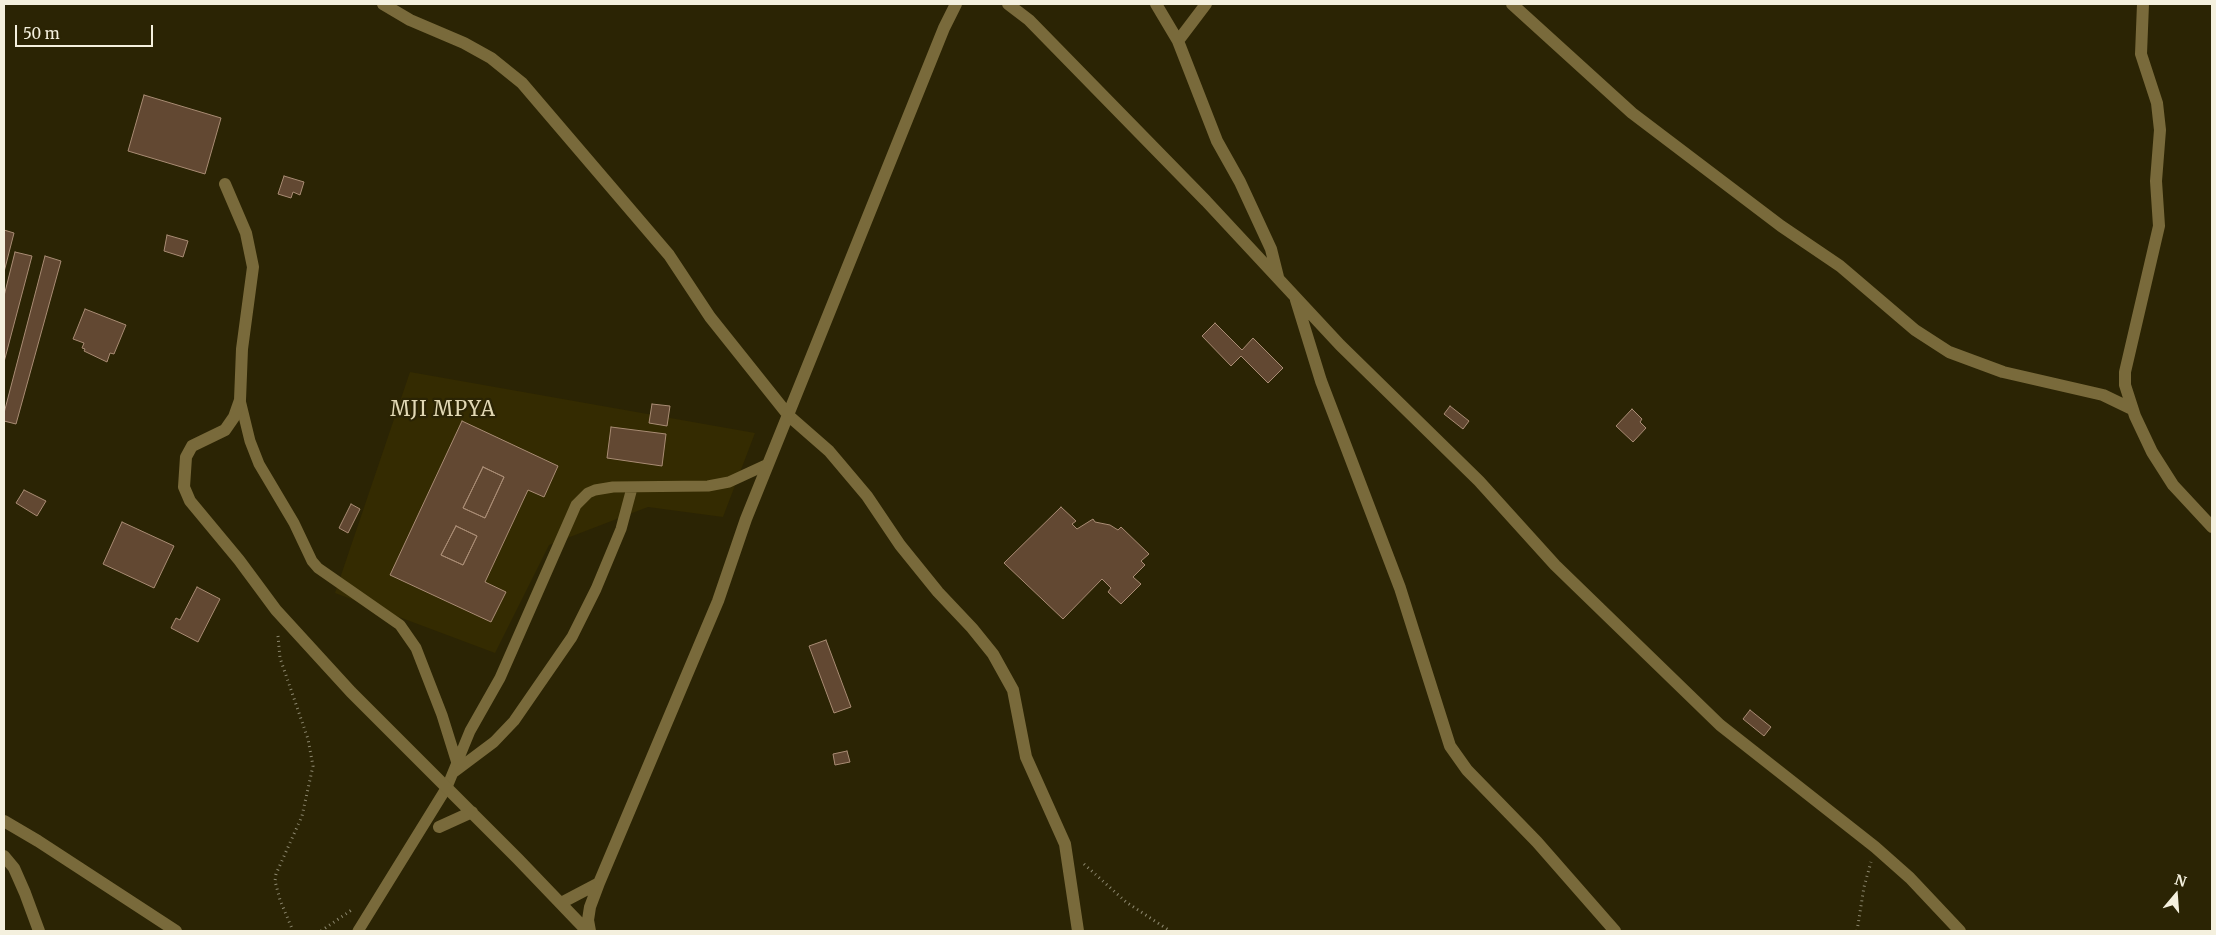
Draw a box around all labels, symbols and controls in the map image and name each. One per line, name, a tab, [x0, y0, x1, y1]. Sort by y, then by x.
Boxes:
scale bar	[18, 15, 155, 47]
text: 50 m	[23, 24, 60, 43]
district label: MJI MPYA	[389, 398, 497, 422]
north arrow	[2151, 870, 2201, 920]
text: N	[2173, 870, 2189, 891]

